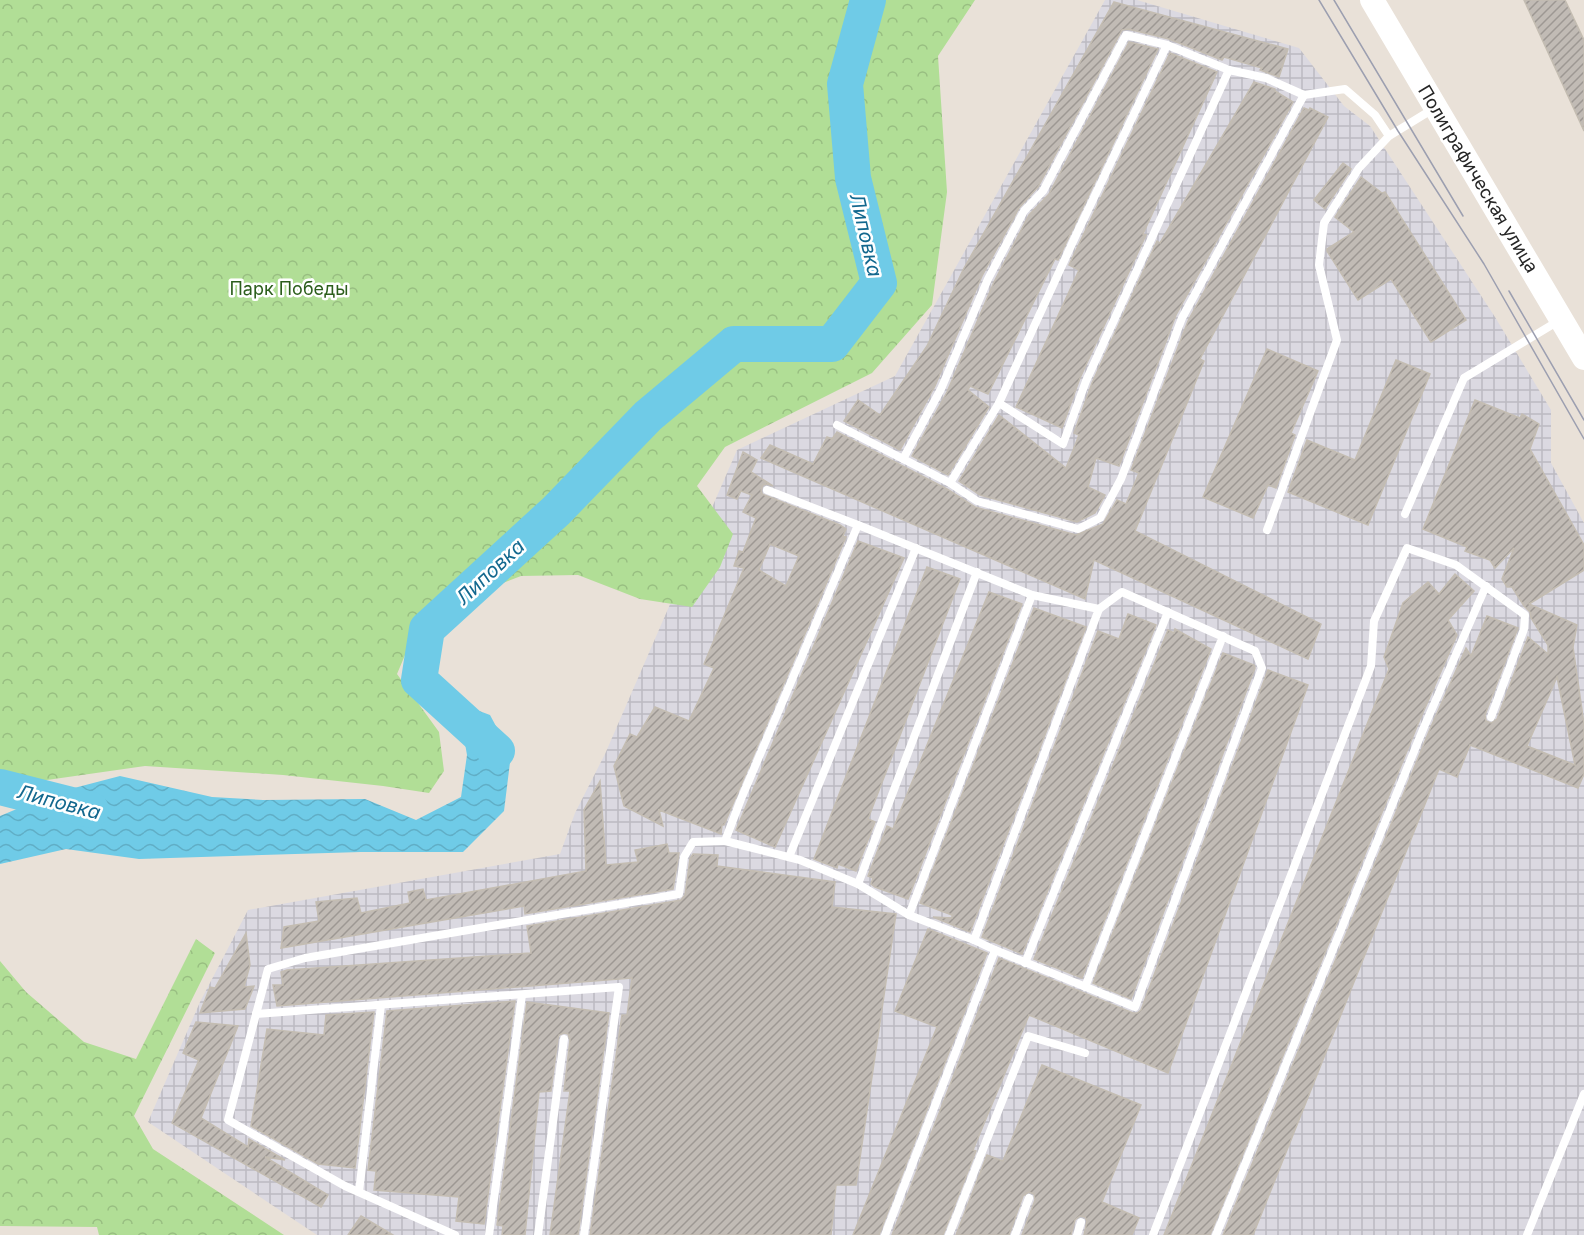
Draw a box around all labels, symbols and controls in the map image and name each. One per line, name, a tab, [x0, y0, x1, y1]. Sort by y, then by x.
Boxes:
street label: Полиграфическая улица	[1414, 81, 1543, 276]
water label: Липовка	[845, 191, 887, 279]
park label: Парк Победы	[229, 278, 349, 299]
water label: Липовка	[451, 534, 529, 610]
water label: Липовка	[15, 779, 103, 825]

